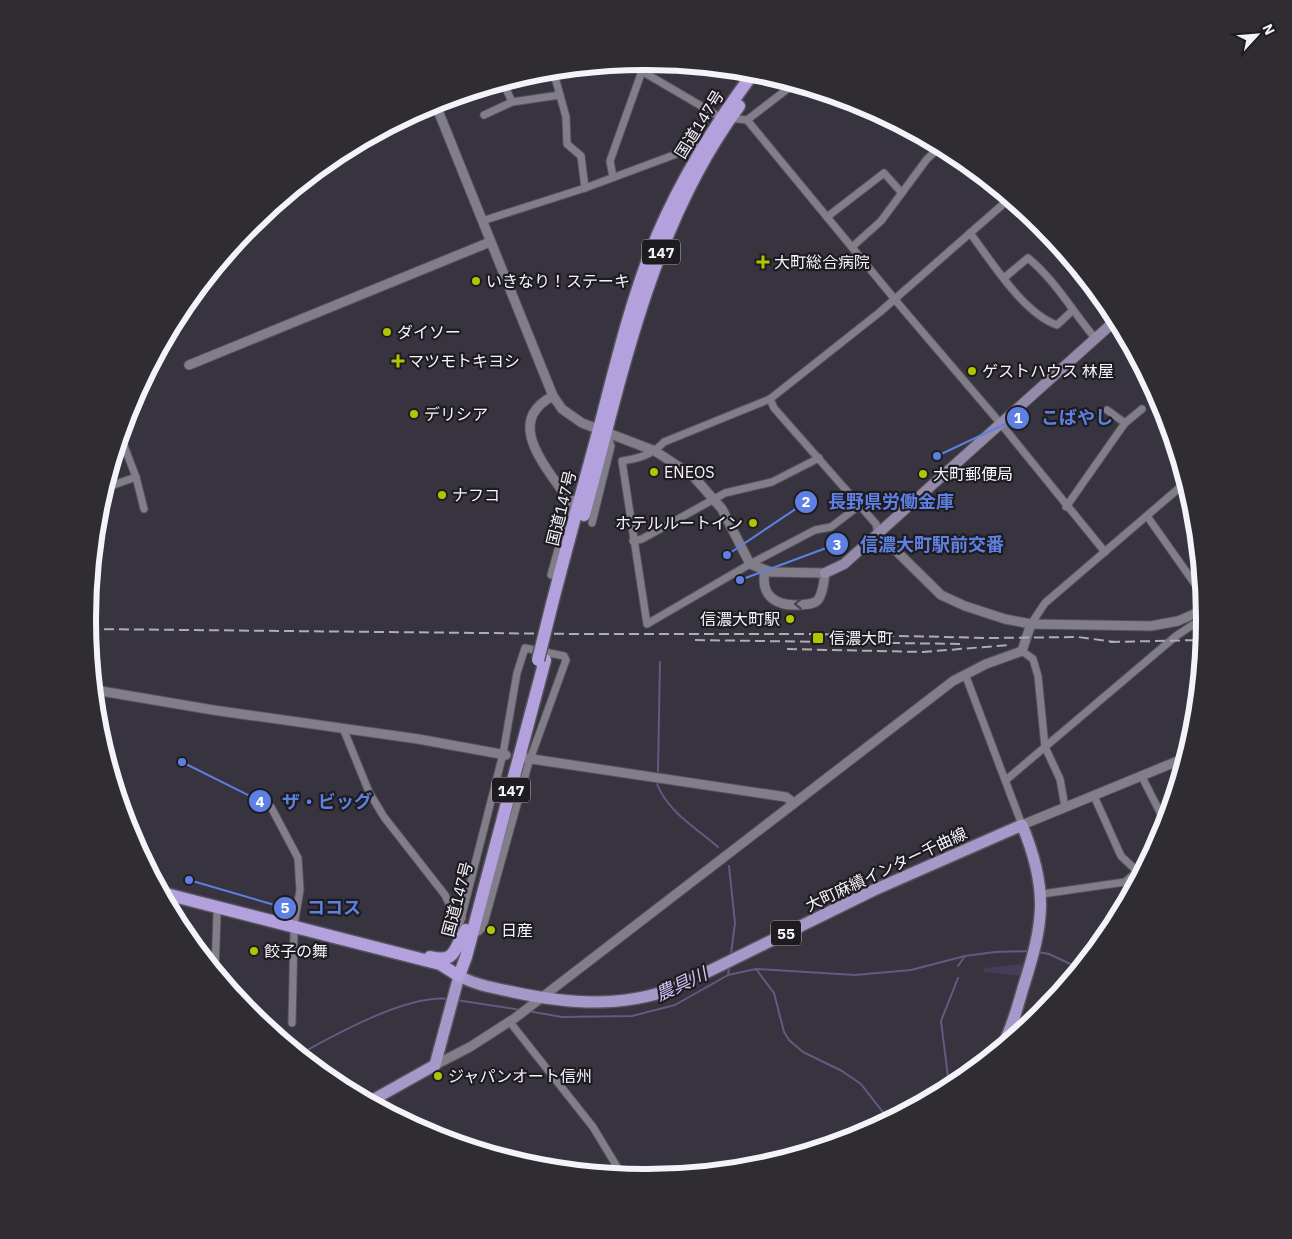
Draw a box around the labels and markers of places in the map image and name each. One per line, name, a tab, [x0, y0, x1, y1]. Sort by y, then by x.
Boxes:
place label: 大町総合病院	[774, 252, 870, 272]
marker: 大町総合病院	[756, 255, 770, 269]
place label: いきなり！ステーキ	[486, 271, 630, 291]
marker: いきなり！ステーキ	[470, 275, 482, 287]
place label: ダイソー	[397, 322, 461, 342]
marker: ダイソー	[381, 326, 393, 338]
place label: マツモトキヨシ	[408, 351, 520, 371]
marker: マツモトキヨシ	[392, 355, 404, 367]
place label: ゲストハウス 林屋	[982, 361, 1114, 381]
marker: ゲストハウス 林屋	[966, 365, 978, 377]
callout: こばやし	[1006, 401, 1123, 434]
place label: デリシア	[424, 404, 488, 424]
marker: デリシア	[408, 408, 420, 420]
place label: ENEOS	[664, 462, 715, 482]
place label: 大町郵便局	[933, 464, 1013, 484]
marker: ENEOS	[648, 466, 660, 478]
marker: 大町郵便局	[917, 468, 929, 480]
place label: ナフコ	[452, 485, 500, 505]
callout: 長野県労働金庫	[793, 486, 964, 519]
marker: ナフコ	[436, 489, 448, 501]
place label: ホテルルートイン	[615, 513, 743, 533]
marker: ホテルルートイン	[747, 517, 759, 529]
callout: 信濃大町駅前交番	[825, 528, 1014, 561]
place label: 信濃大町駅	[700, 609, 780, 629]
marker: 信濃大町駅	[784, 613, 796, 625]
place label: 信濃大町	[829, 628, 893, 648]
marker: 信濃大町	[811, 631, 825, 645]
callout: ザ・ビッグ	[247, 785, 382, 818]
callout: ココス	[272, 891, 371, 924]
place label: 日産	[501, 920, 533, 940]
marker: 日産	[485, 924, 497, 936]
place label: 餃子の舞	[264, 941, 328, 961]
marker: 餃子の舞	[248, 945, 260, 957]
place label: ジャパンオート信州	[448, 1066, 592, 1086]
marker: ジャパンオート信州	[432, 1070, 444, 1082]

